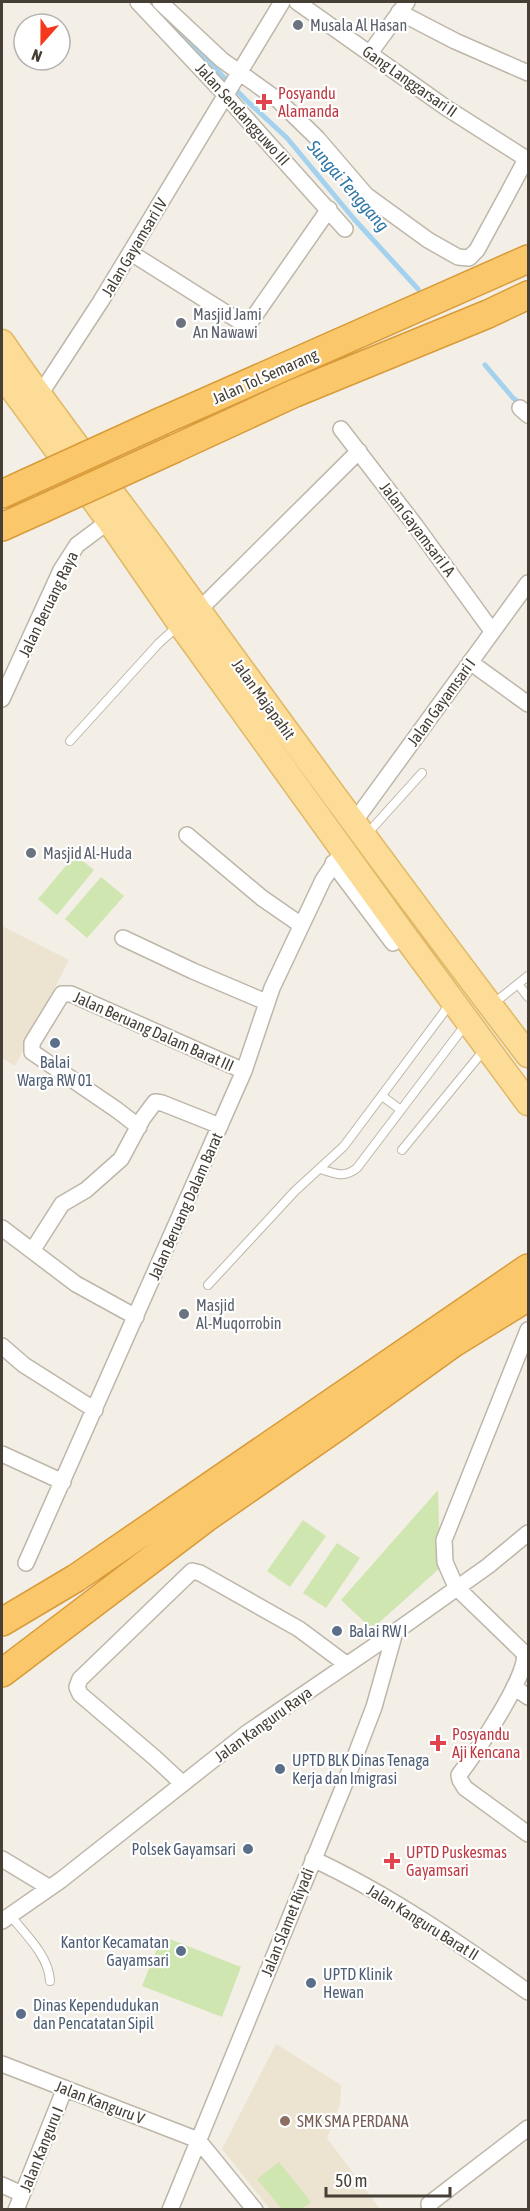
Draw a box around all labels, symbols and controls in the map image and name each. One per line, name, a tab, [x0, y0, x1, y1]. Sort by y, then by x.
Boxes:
north arrow	[12, 12, 72, 72]
place label: Musala Al Hasan	[310, 16, 407, 34]
marker: Musala Al Hasan	[291, 18, 305, 32]
street label: Gang Langgarsari II	[359, 42, 461, 121]
text: N	[29, 46, 44, 66]
street label: Jalan Sendangguwo III	[192, 59, 294, 169]
place label: Posyandu Alamanda	[278, 84, 339, 120]
marker: Posyandu Alamanda	[255, 93, 273, 111]
water label: Sungai Tenggang	[303, 135, 394, 235]
street label: Jalan Gayamsari IV	[98, 195, 171, 300]
place label: Masjid Jami An Nawawi	[193, 305, 262, 341]
marker: Masjid Jami An Nawawi	[174, 316, 188, 330]
street label: Jalan Tol Semarang	[209, 345, 321, 408]
street label: Jalan Gayamsari I A	[376, 478, 459, 580]
street label: Jalan Beruang Raya	[15, 548, 82, 660]
street label: Jalan Majapahit	[228, 655, 299, 743]
street label: Jalan Gayamsari I	[403, 655, 479, 750]
place label: Masjid Al-Huda	[43, 844, 132, 863]
marker: Masjid Al-Huda	[24, 846, 38, 860]
street label: Jalan Beruang Dalam Barat III	[71, 988, 237, 1075]
marker: Balai Warga RW 01	[48, 1036, 62, 1050]
place label: Balai Warga RW 01	[17, 1053, 93, 1090]
street label: Jalan Beruang Dalam Barat	[144, 1129, 227, 1283]
place label: Masjid Al-Muqorrobin	[196, 1296, 282, 1333]
marker: Masjid Al-Muqorrobin	[177, 1307, 191, 1321]
place label: Balai RW I	[349, 1622, 407, 1640]
marker: Balai RW I	[330, 1624, 344, 1638]
street label: Jalan Kanguru Raya	[211, 1683, 316, 1766]
place label: Posyandu Aji Kencana	[452, 1725, 521, 1762]
marker: Posyandu Aji Kencana	[429, 1734, 447, 1752]
place label: UPTD BLK Dinas Tenaga Kerja dan Imigrasi	[292, 1751, 429, 1788]
marker: UPTD BLK Dinas Tenaga Kerja dan Imigrasi	[273, 1762, 287, 1776]
place label: Polsek Gayamsari	[132, 1840, 236, 1859]
marker: Polsek Gayamsari	[241, 1842, 255, 1856]
place label: UPTD Puskesmas Gayamsari	[406, 1843, 507, 1880]
marker: UPTD Puskesmas Gayamsari	[383, 1852, 401, 1870]
street label: Jalan Slamet Riyadi	[257, 1865, 318, 1979]
street label: Jalan Kanguru Barat II	[363, 1880, 482, 1964]
place label: Kantor Kecamatan Gayamsari	[61, 1933, 169, 1970]
marker: Kantor Kecamatan Gayamsari	[174, 1944, 188, 1958]
place label: UPTD Klinik Hewan	[323, 1965, 393, 2001]
marker: UPTD Klinik Hewan	[304, 1976, 318, 1990]
place label: Dinas Kependudukan dan Pencatatan Sipil	[33, 1996, 159, 2033]
marker: Dinas Kependudukan dan Pencatatan Sipil	[14, 2007, 28, 2021]
street label: Jalan Kanguru V	[53, 2077, 147, 2128]
street label: Jalan Kanguru I	[16, 2104, 67, 2195]
place label: SMK SMA PERDANA	[297, 2112, 409, 2130]
marker: SMK SMA PERDANA	[278, 2114, 292, 2128]
scale bar	[326, 2160, 450, 2198]
text: 50 m	[335, 2170, 367, 2191]

